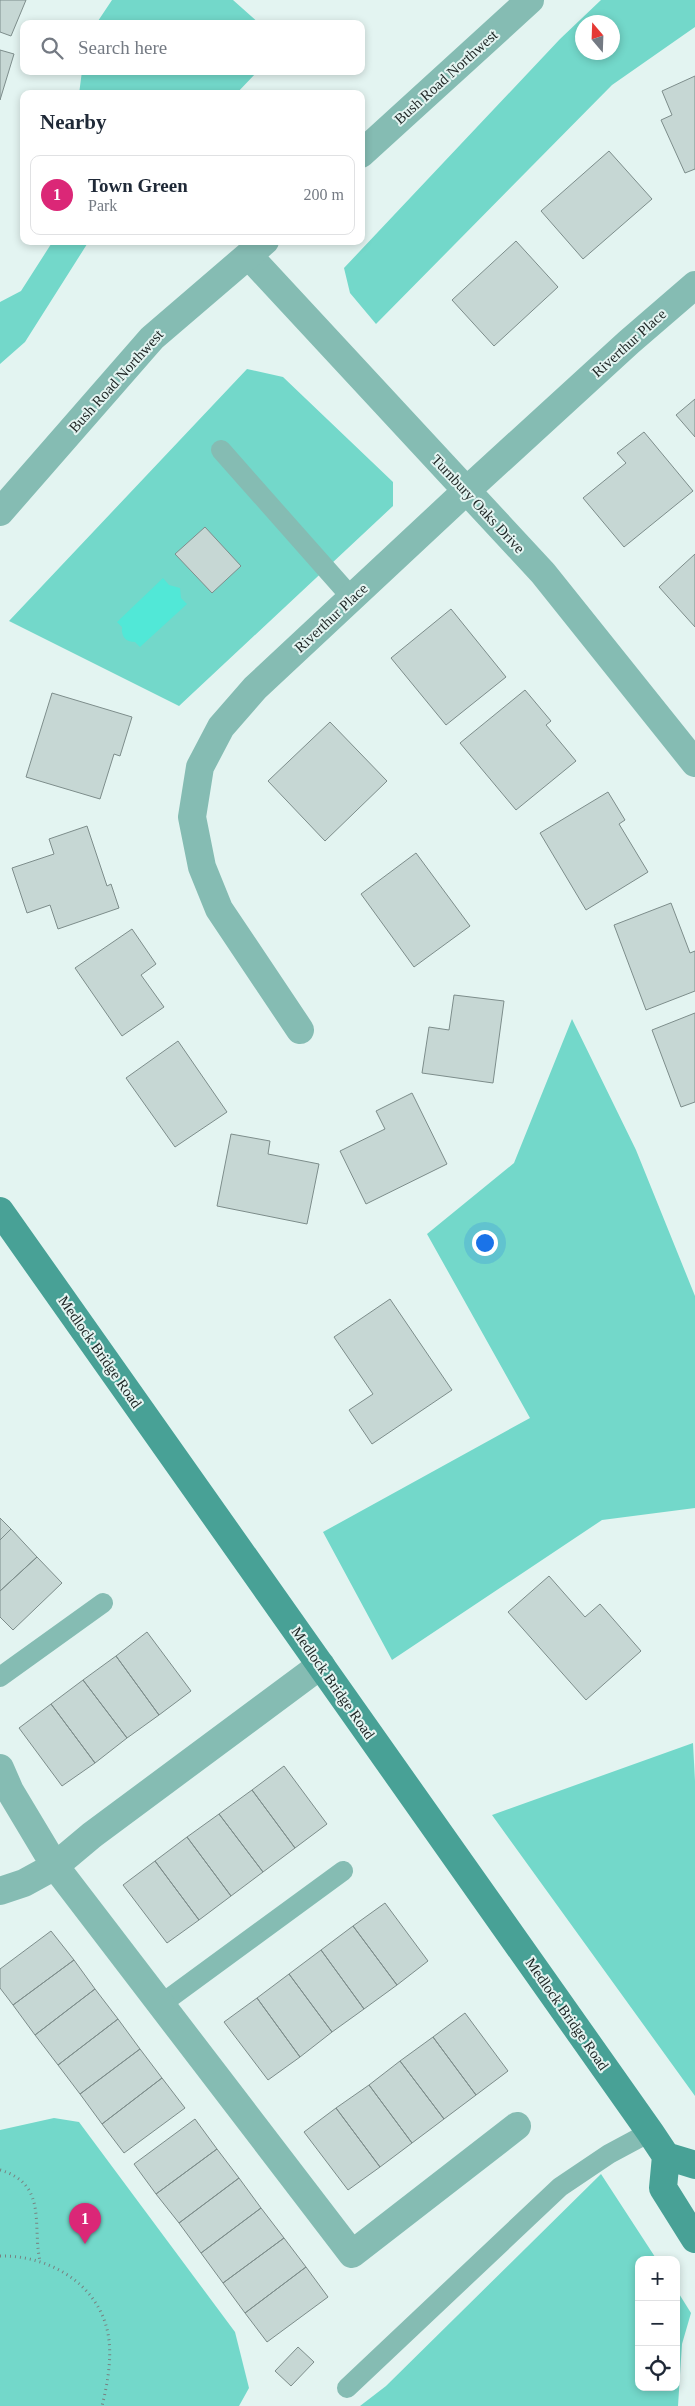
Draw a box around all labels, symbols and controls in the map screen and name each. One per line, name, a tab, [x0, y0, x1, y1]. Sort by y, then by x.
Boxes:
north arrow	[575, 15, 620, 60]
search box	[20, 20, 365, 75]
street label: Bush Road Northwest	[391, 26, 501, 127]
icon: search	[38, 34, 66, 62]
text: Search here	[78, 37, 167, 58]
text: Nearby	[40, 110, 107, 134]
text: Town Green	[88, 175, 188, 196]
text: 1	[53, 186, 61, 203]
text: 200 m	[304, 186, 344, 203]
text: Park	[88, 197, 117, 214]
street label: Riverthur Place	[589, 305, 669, 380]
street label: Bush Road Northwest	[66, 326, 167, 436]
street label: Turnbury Oaks Drive	[428, 452, 528, 557]
street label: Riverthur Place	[291, 580, 371, 656]
your location	[472, 1230, 498, 1256]
street label: Medlock Bridge Road	[55, 1293, 145, 1412]
street label: Medlock Bridge Road	[288, 1624, 378, 1743]
street label: Medlock Bridge Road	[522, 1955, 612, 2074]
pin: 1	[69, 2203, 101, 2244]
map controls	[635, 2256, 680, 2391]
button: +	[635, 2256, 680, 2301]
button: −	[635, 2301, 680, 2346]
button: locate	[635, 2346, 680, 2391]

